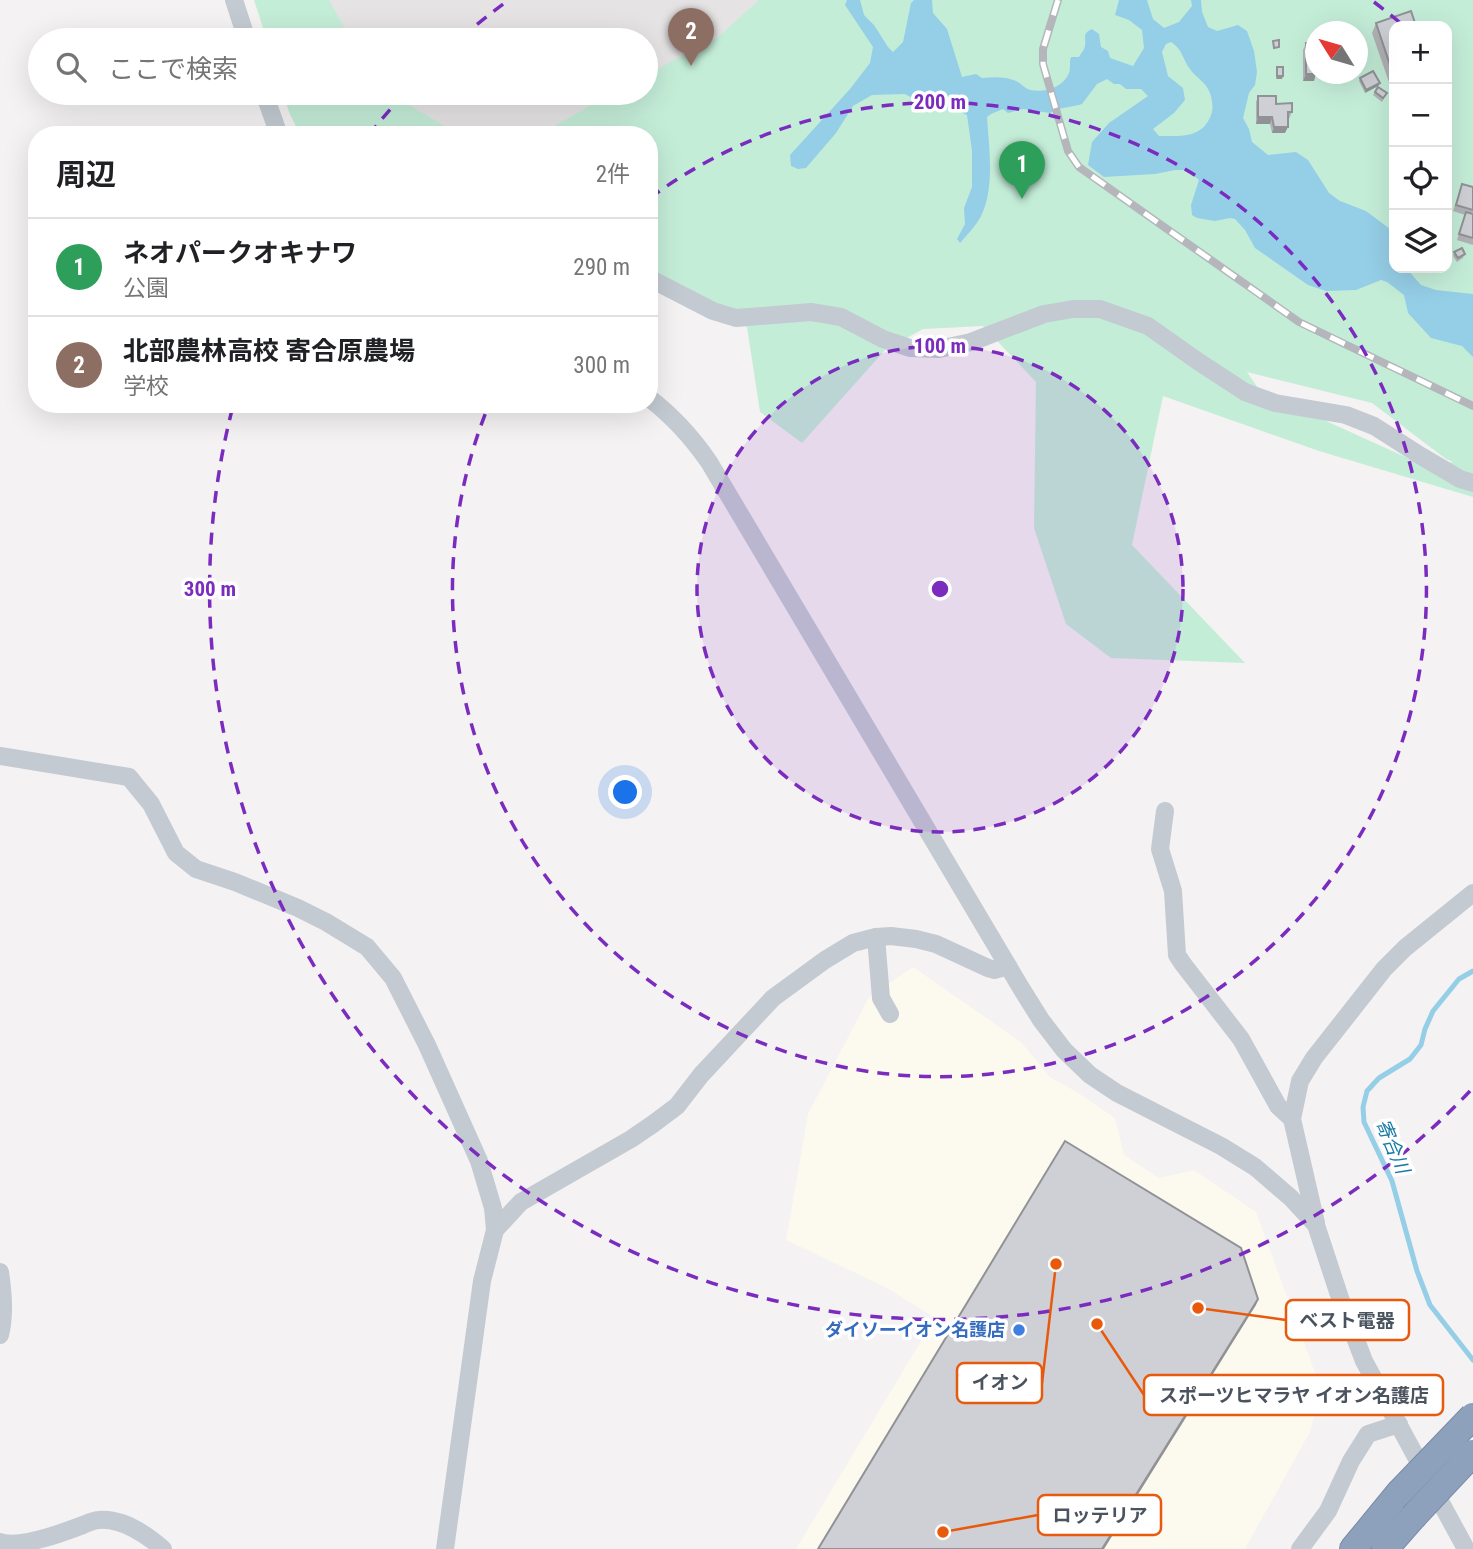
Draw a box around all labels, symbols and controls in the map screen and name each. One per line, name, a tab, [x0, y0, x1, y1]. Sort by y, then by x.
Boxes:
pin: 2	[668, 8, 714, 66]
north arrow	[1305, 21, 1368, 84]
map controls	[1389, 21, 1452, 273]
button: +	[1389, 21, 1452, 84]
search box	[28, 28, 658, 105]
icon: search	[52, 48, 90, 86]
text: ここで検索	[108, 54, 238, 84]
button: −	[1389, 84, 1452, 147]
text: 200 m	[914, 90, 966, 114]
pin: 1	[999, 141, 1045, 199]
button: locate	[1389, 147, 1452, 210]
text: 周辺	[56, 157, 116, 192]
text: 2件	[596, 161, 630, 188]
button: layers	[1389, 210, 1452, 273]
text: ネオパークオキナワ	[123, 238, 357, 268]
text: 1	[73, 254, 85, 281]
text: 290 m	[573, 254, 630, 281]
text: 公園	[123, 275, 169, 302]
text: 100 m	[914, 334, 966, 358]
text: 北部農林高校 寄合原農場	[123, 336, 415, 366]
text: 2	[73, 352, 85, 379]
text: 300 m	[573, 352, 630, 379]
text: 学校	[123, 373, 169, 400]
text: 300 m	[184, 577, 236, 601]
centre of rings	[928, 577, 952, 601]
your location	[608, 775, 642, 809]
water label: 寄合川	[1371, 1115, 1415, 1179]
callout: ベスト電器	[1286, 1300, 1409, 1340]
text: ベスト電器	[1299, 1309, 1395, 1332]
place label: ダイソーイオン名護店	[825, 1319, 1005, 1340]
marker: ダイソーイオン名護店	[1011, 1322, 1027, 1338]
callout: イオン	[957, 1363, 1042, 1403]
text: イオン	[971, 1371, 1029, 1394]
callout: スポーツヒマラヤ イオン名護店	[1144, 1375, 1443, 1415]
text: スポーツヒマラヤ イオン名護店	[1159, 1384, 1429, 1407]
callout: ロッテリア	[1038, 1495, 1161, 1535]
text: ロッテリア	[1052, 1504, 1148, 1527]

